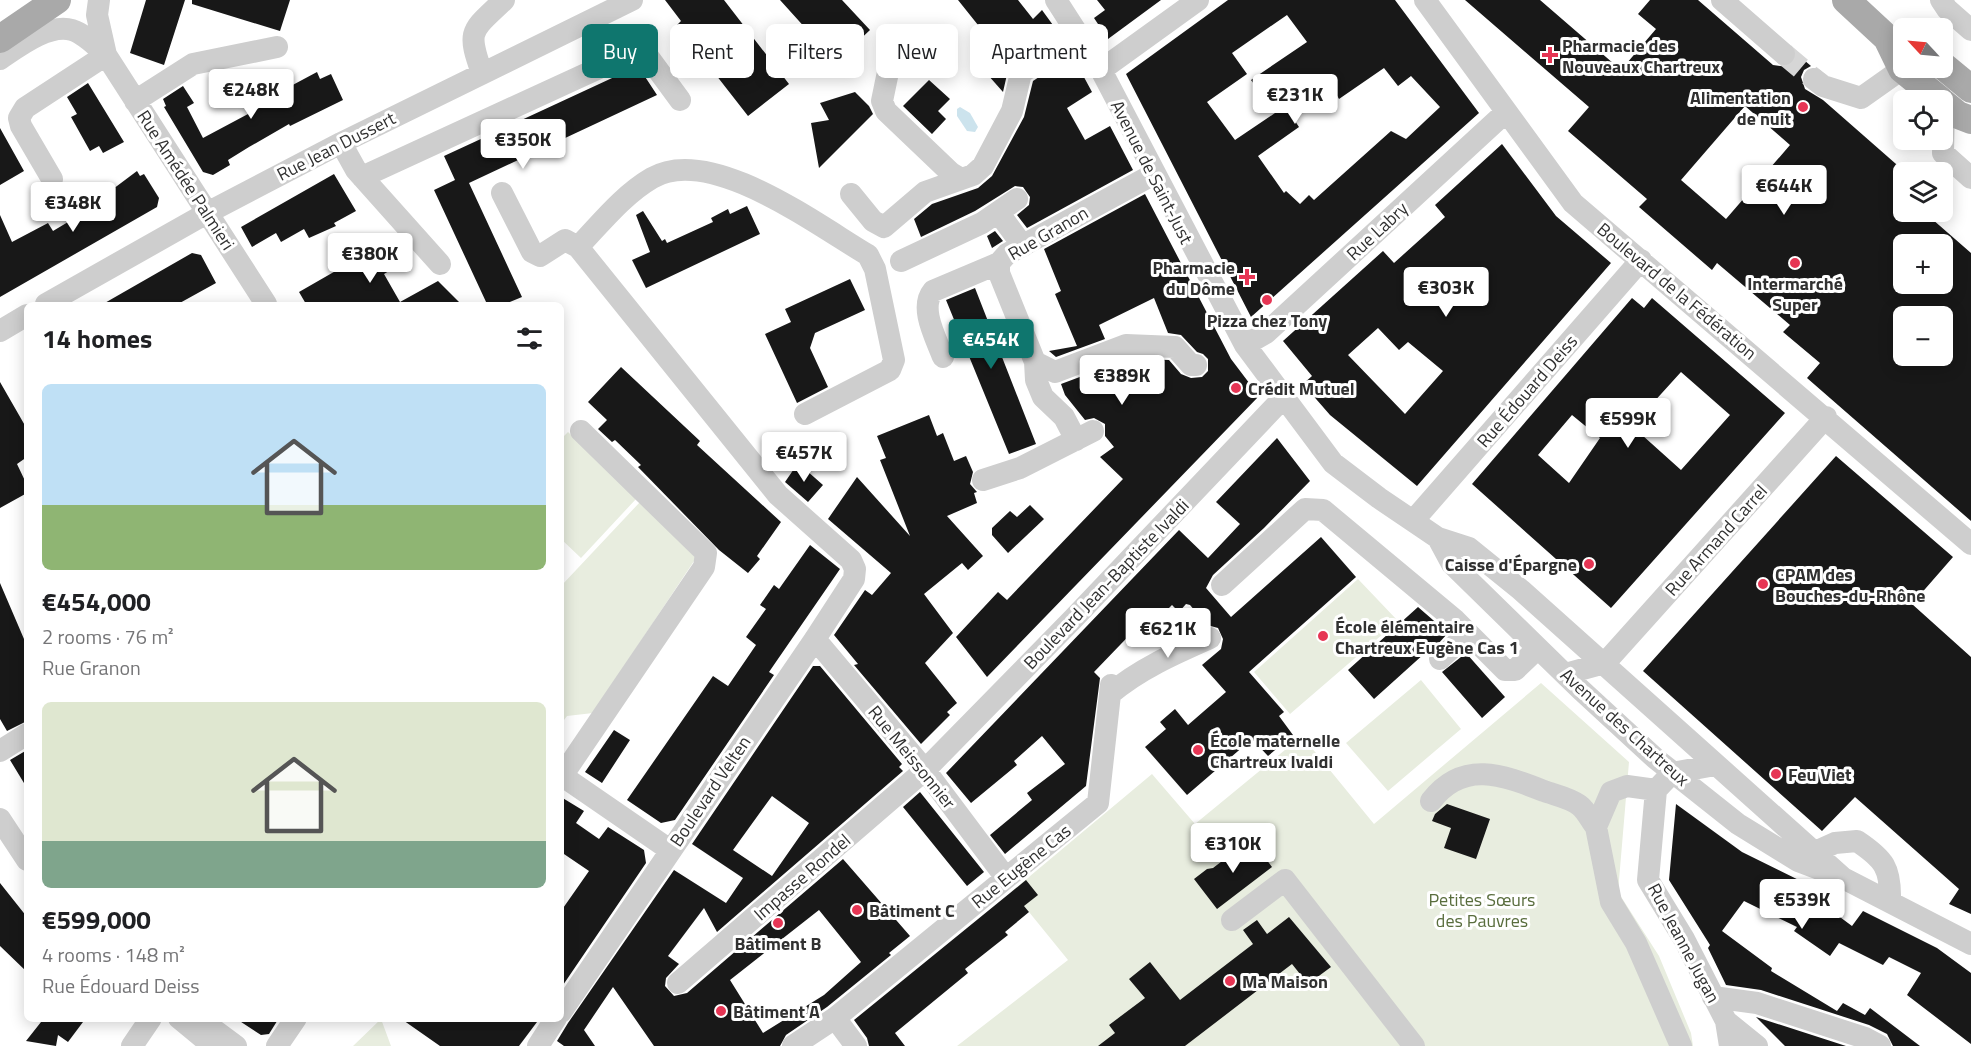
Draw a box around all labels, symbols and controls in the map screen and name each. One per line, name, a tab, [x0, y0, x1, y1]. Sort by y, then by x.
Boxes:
north arrow	[1893, 18, 1953, 78]
map controls	[1893, 18, 1953, 366]
chip: Buy	[582, 24, 658, 78]
chip: Rent	[670, 24, 754, 78]
chip: Filters	[766, 24, 864, 78]
chip: New	[876, 24, 958, 78]
chip: Apartment	[970, 24, 1108, 78]
place label: Pharmacie des Nouveaux Chartreux	[1562, 32, 1721, 80]
marker: Pharmacie des Nouveaux Chartreux	[1543, 48, 1557, 62]
pin: €248K	[209, 69, 293, 120]
text: €248K	[223, 73, 279, 104]
pin: €231K	[1253, 74, 1337, 125]
text: €231K	[1267, 78, 1323, 109]
place label: Alimentation de nuit	[1690, 84, 1791, 132]
button: locate	[1893, 90, 1953, 150]
street label: Avenue de Saint-Just	[1104, 96, 1200, 249]
marker: Alimentation de nuit	[1796, 100, 1810, 114]
street label: Rue Jean Dussert	[272, 104, 401, 188]
street label: Rue Amédée Palmieri	[131, 105, 241, 255]
pin: €350K	[481, 119, 565, 170]
text: €350K	[495, 123, 551, 154]
button: layers	[1893, 162, 1953, 222]
pin: €644K	[1742, 165, 1826, 216]
text: €644K	[1756, 169, 1812, 200]
pin: €348K	[31, 182, 115, 233]
text: €348K	[45, 186, 101, 217]
street label: Rue Labry	[1340, 195, 1414, 267]
street label: Rue Granon	[1003, 199, 1093, 267]
street label: Boulevard de la Fédération	[1591, 216, 1763, 366]
pin: €380K	[328, 233, 412, 284]
button: +	[1893, 234, 1953, 294]
text: €380K	[342, 237, 398, 268]
place label: Pharmacie du Dôme	[1152, 254, 1235, 302]
marker: Intermarché Super	[1788, 256, 1802, 270]
pin: €303K	[1404, 267, 1488, 318]
marker: Pharmacie du Dôme	[1240, 270, 1254, 284]
place label: Intermarché Super	[1747, 270, 1843, 318]
text: €303K	[1418, 271, 1474, 302]
marker: Pizza chez Tony	[1260, 293, 1274, 307]
button: −	[1893, 306, 1953, 366]
place label: Pizza chez Tony	[1207, 307, 1327, 334]
text: 14 homes	[42, 319, 152, 358]
pin: €454K	[949, 319, 1033, 370]
icon: filters	[513, 322, 546, 355]
text: €454K	[963, 323, 1019, 354]
street label: Rue Édouard Deiss	[1470, 329, 1584, 453]
pin: €389K	[1080, 355, 1164, 406]
text: €389K	[1094, 359, 1150, 390]
place label: Crédit Mutuel	[1248, 375, 1355, 402]
marker: Crédit Mutuel	[1229, 381, 1243, 395]
pin: €599K	[1586, 398, 1670, 449]
text: €599K	[1600, 402, 1656, 433]
icon: home	[240, 423, 348, 531]
pin: €457K	[762, 432, 846, 483]
text: €457K	[776, 436, 832, 467]
street label: Rue Armand Carrel	[1658, 478, 1774, 602]
street label: Boulevard Jean-Baptiste Ivaldi	[1017, 493, 1195, 675]
place label: Caisse d'Épargne	[1445, 551, 1577, 578]
marker: Caisse d'Épargne	[1582, 557, 1596, 571]
place label: CPAM des Bouches-du-Rhône	[1775, 561, 1926, 609]
marker: CPAM des Bouches-du-Rhône	[1756, 577, 1770, 591]
text: €454,000	[42, 582, 151, 621]
pin: €621K	[1126, 608, 1210, 659]
text: €621K	[1140, 612, 1196, 643]
place label: École élémentaire Chartreux Eugène Cas 1	[1335, 613, 1519, 661]
text: 2 rooms · 76 m²	[42, 621, 174, 652]
marker: École élémentaire Chartreux Eugène Cas 1	[1316, 629, 1330, 643]
text: Rue Granon	[42, 652, 141, 683]
street label: Avenue des Chartreux	[1555, 662, 1695, 792]
street label: Rue Meissonnier	[862, 699, 962, 815]
place label: École maternelle Chartreux Ivaldi	[1210, 727, 1340, 775]
street label: Boulevard Velten	[663, 730, 757, 852]
icon: home	[240, 741, 348, 849]
marker: École maternelle Chartreux Ivaldi	[1191, 743, 1205, 757]
place label: Feu Viet	[1788, 761, 1852, 788]
marker: Feu Viet	[1769, 767, 1783, 781]
street label: Rue Eugène Cas	[965, 817, 1077, 915]
pin: €310K	[1191, 823, 1275, 874]
street label: Impasse Rondel	[748, 827, 856, 927]
text: €310K	[1205, 827, 1261, 858]
street label: Rue Jeanne Jugan	[1641, 878, 1727, 1008]
pin: €539K	[1760, 879, 1844, 930]
text: €539K	[1774, 883, 1830, 914]
park label: Petites Sœurs des Pauvres	[1429, 886, 1535, 934]
place label: Bâtiment C	[869, 897, 955, 924]
text: €599,000	[42, 900, 151, 939]
marker: Bâtiment C	[850, 903, 864, 917]
marker: Bâtiment B	[771, 916, 785, 930]
place label: Bâtiment B	[734, 930, 822, 957]
text: 4 rooms · 148 m²	[42, 939, 185, 970]
place label: Ma Maison	[1242, 968, 1328, 995]
text: Rue Édouard Deiss	[42, 970, 200, 1001]
marker: Ma Maison	[1223, 974, 1237, 988]
place label: Bâtiment A	[733, 998, 820, 1025]
marker: Bâtiment A	[714, 1004, 728, 1018]

